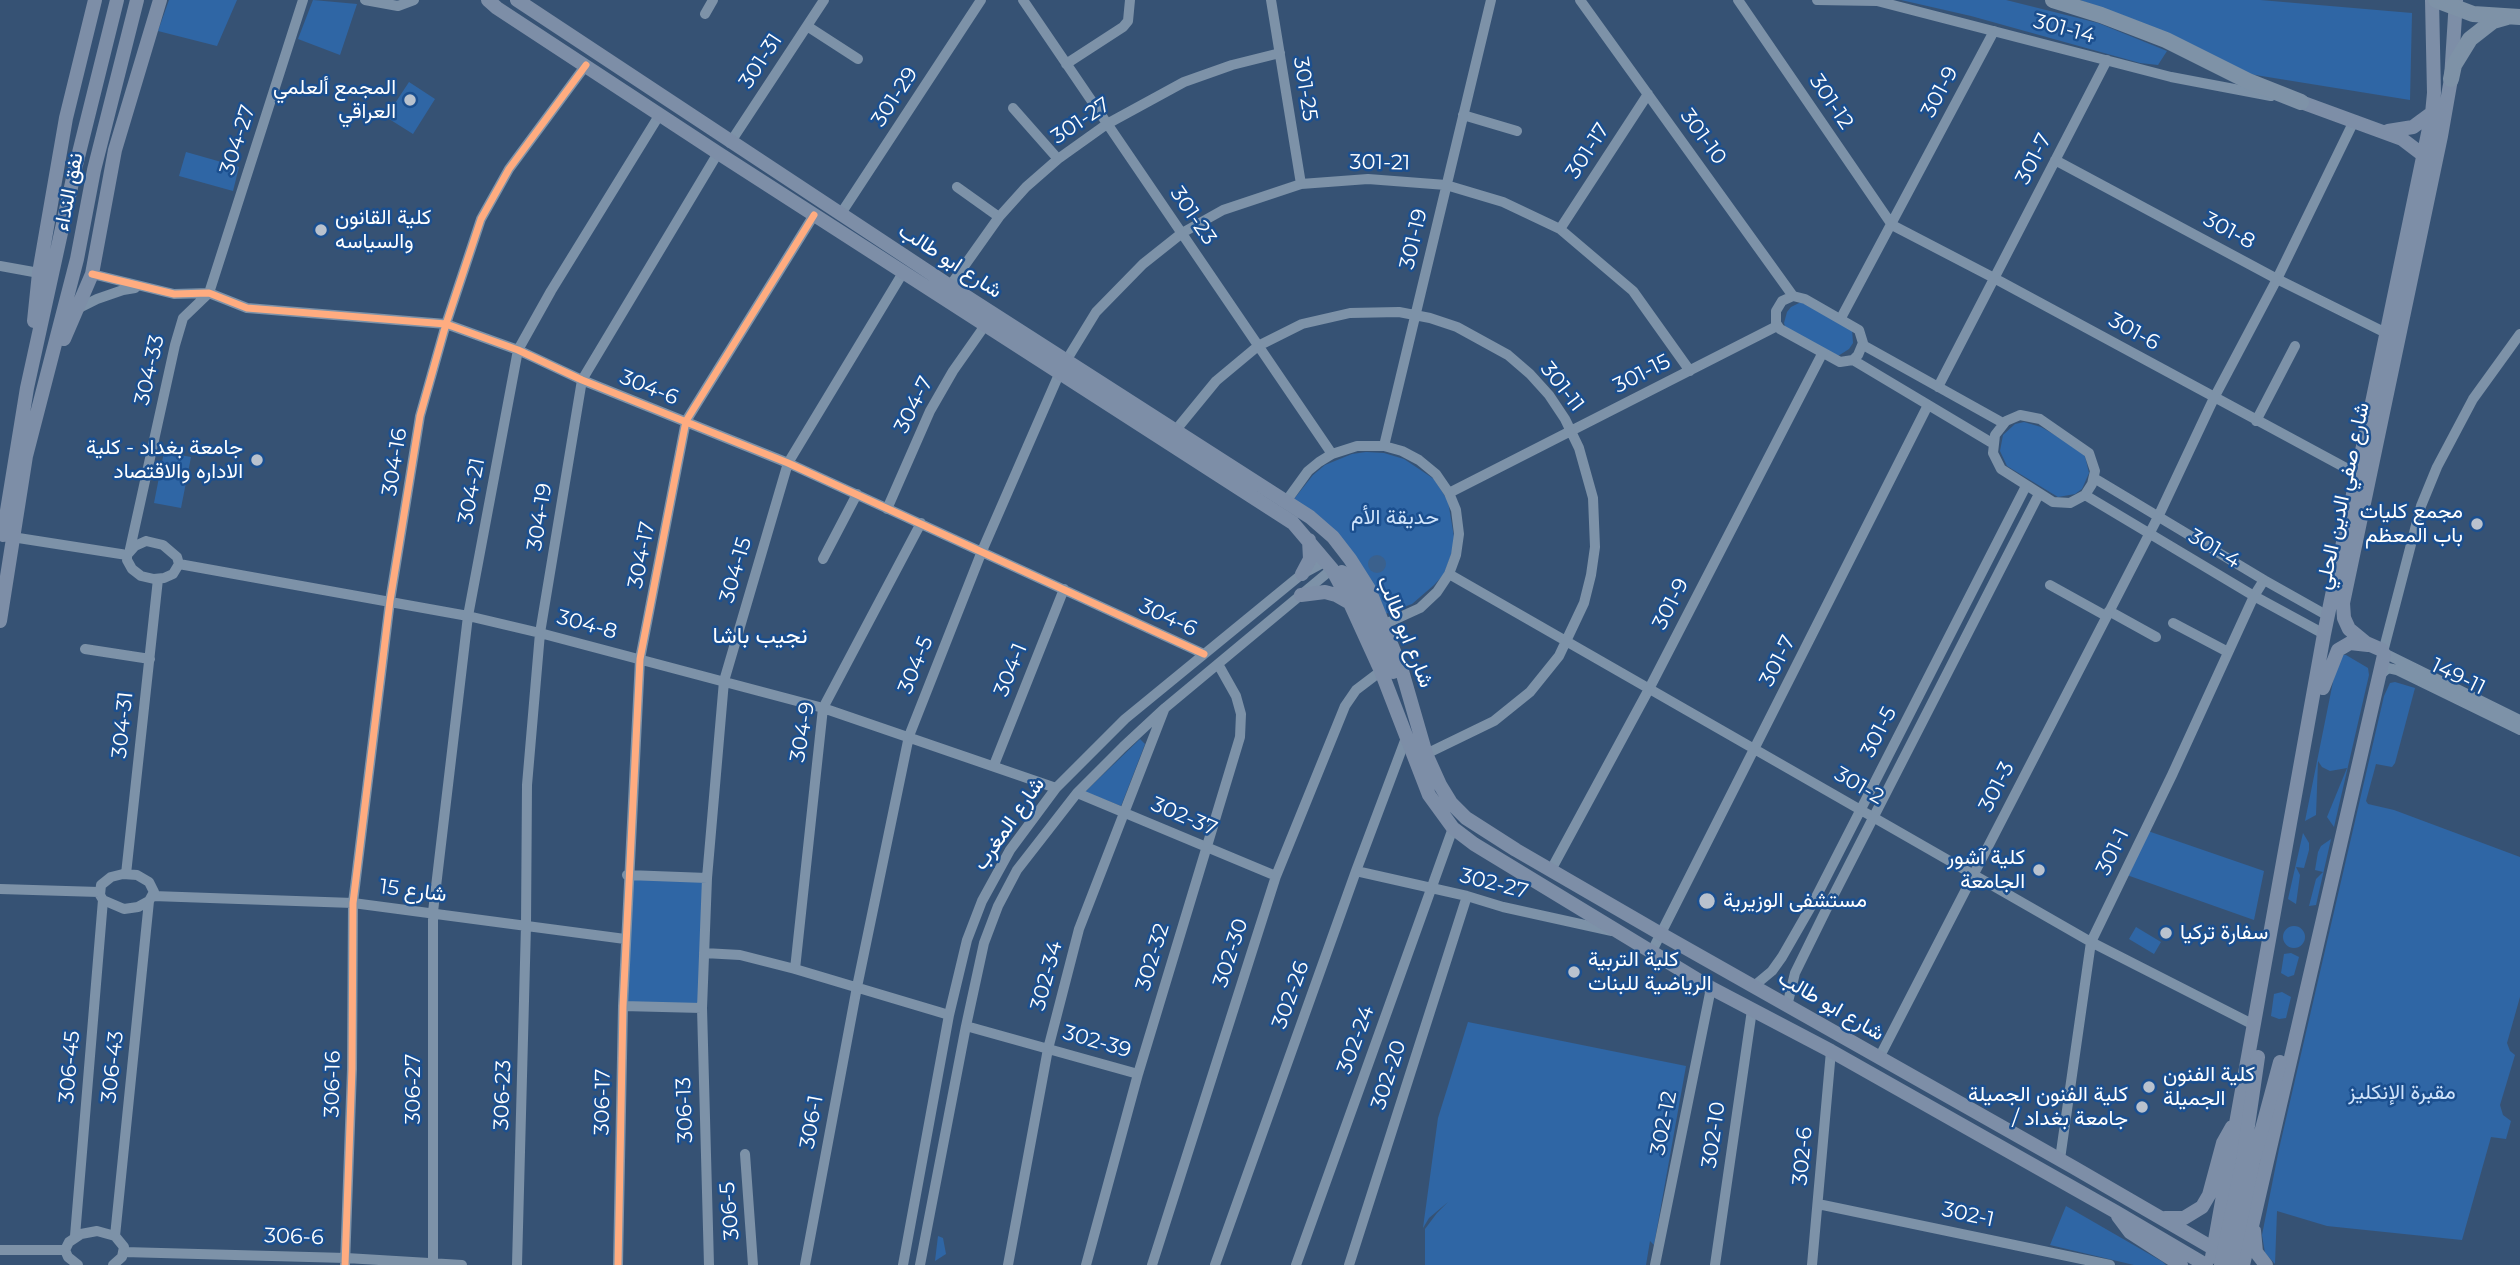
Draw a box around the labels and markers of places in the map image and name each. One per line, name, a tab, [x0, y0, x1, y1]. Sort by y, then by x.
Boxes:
place label: المجمع ألعلمي العراقي	[273, 75, 396, 125]
marker: المجمع ألعلمي العراقي	[402, 92, 418, 108]
place label: كلية القانون والسياسه	[335, 205, 431, 255]
marker: كلية القانون والسياسه	[313, 222, 329, 238]
place label: جامعة بغداد - كلية الاداره والاقتصاد	[86, 435, 243, 485]
marker: جامعة بغداد - كلية الاداره والاقتصاد	[249, 452, 265, 468]
place label: مجمع كليات باب المعظم	[2360, 499, 2463, 549]
marker: مجمع كليات باب المعظم	[2469, 516, 2485, 532]
place label: كلية آشور الجامعة	[1947, 845, 2025, 895]
marker: كلية آشور الجامعة	[2031, 862, 2047, 878]
place label: مستشفى الوزيرية	[1723, 888, 1867, 914]
marker: مستشفى الوزيرية	[1697, 891, 1717, 911]
place label: سفارة تركيا	[2180, 920, 2268, 946]
marker: سفارة تركيا	[2158, 925, 2174, 941]
place label: كلية التربية الرياضية للبنات	[1588, 947, 1712, 997]
marker: كلية التربية الرياضية للبنات	[1566, 964, 1582, 980]
place label: كلية الفنون الجميلة	[2163, 1062, 2255, 1112]
marker: كلية الفنون الجميلة	[2141, 1079, 2157, 1095]
place label: كلية الفنون الجميلة / جامعة بغداد	[1968, 1082, 2128, 1132]
marker: كلية الفنون الجميلة / جامعة بغداد	[2134, 1099, 2150, 1115]

